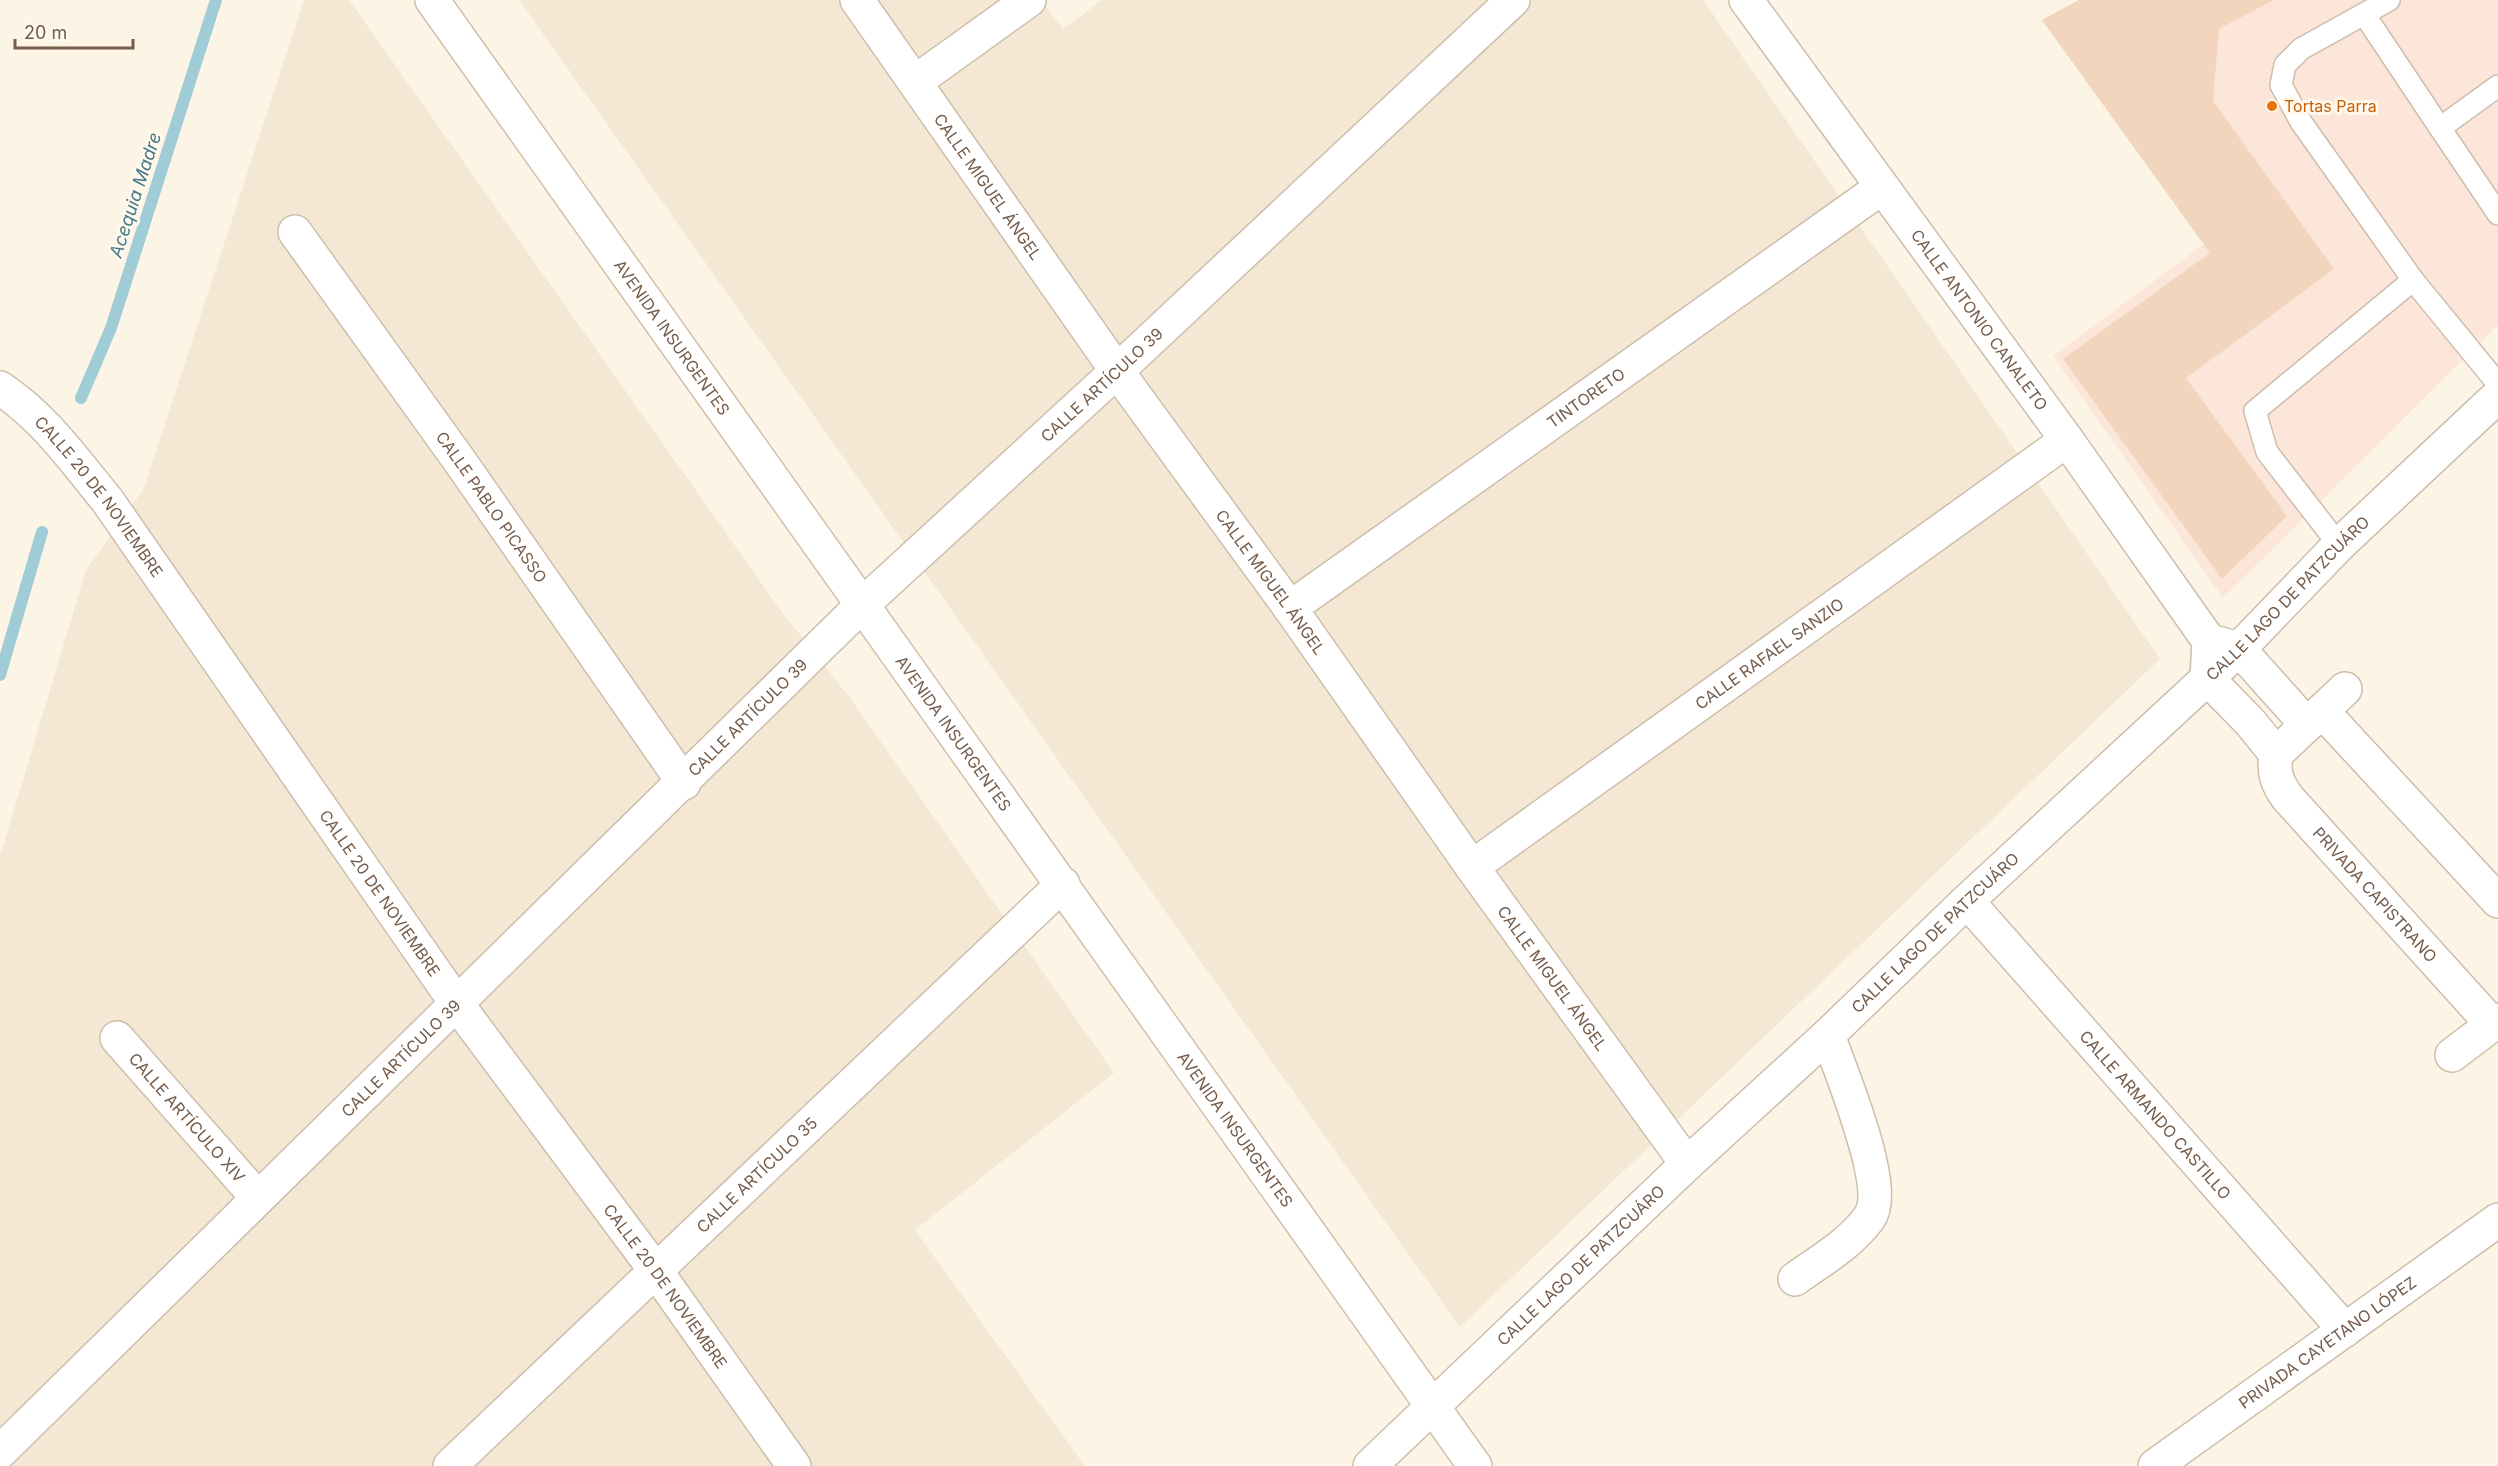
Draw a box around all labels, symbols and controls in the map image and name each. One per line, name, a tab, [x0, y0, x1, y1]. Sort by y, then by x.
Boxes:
scale bar	[15, 12, 134, 50]
text: 20 m	[24, 22, 67, 43]
place label: Tortas Parra	[2284, 96, 2377, 116]
marker: Tortas Parra	[2265, 99, 2279, 113]
street label: CALLE MIGUEL ÁNGEL	[930, 110, 1046, 264]
water label: Acequia Madre	[105, 130, 165, 261]
street label: CALLE ANTONIO CANALETO	[1907, 225, 2052, 414]
street label: AVENIDA INSURGENTES	[610, 256, 734, 419]
street label: CALLE ARTÍCULO 39	[1036, 323, 1167, 446]
street label: TINTORETO	[1543, 363, 1629, 432]
street label: CALLE 20 DE NOVIEMBRE	[31, 412, 167, 581]
street label: CALLE PABLO PICASSO	[432, 427, 551, 587]
street label: CALLE MIGUEL ÁNGEL	[1211, 506, 1330, 658]
street label: CALLE LAGO DE PATZCUÁRO	[2202, 512, 2374, 685]
street label: CALLE RAFAEL SANZIO	[1691, 594, 1848, 714]
street label: AVENIDA INSURGENTES	[892, 652, 1016, 815]
street label: CALLE ARTÍCULO 39	[684, 655, 811, 780]
street label: CALLE 20 DE NOVIEMBRE	[315, 806, 445, 980]
street label: PRIVADA CAPISTRANO	[2309, 823, 2441, 966]
street label: CALLE LAGO DE PATZCUÁRO	[1847, 848, 2023, 1017]
street label: CALLE MIGUEL ÁNGEL	[1493, 902, 1611, 1054]
street label: CALLE ARTÍCULO 39	[337, 995, 465, 1121]
street label: CALLE ARMANDO CASTILLO	[2076, 1026, 2235, 1204]
street label: AVENIDA INSURGENTES	[1173, 1048, 1298, 1211]
street label: CALLE ARTÍCULO XIV	[125, 1049, 249, 1186]
street label: CALLE ARTÍCULO 35	[692, 1113, 821, 1237]
street label: CALLE LAGO DE PATZCUÁRO	[1493, 1181, 1669, 1350]
street label: CALLE 20 DE NOVIEMBRE	[599, 1200, 732, 1372]
street label: PRIVADA CAYETANO LÓPEZ	[2235, 1272, 2420, 1413]

